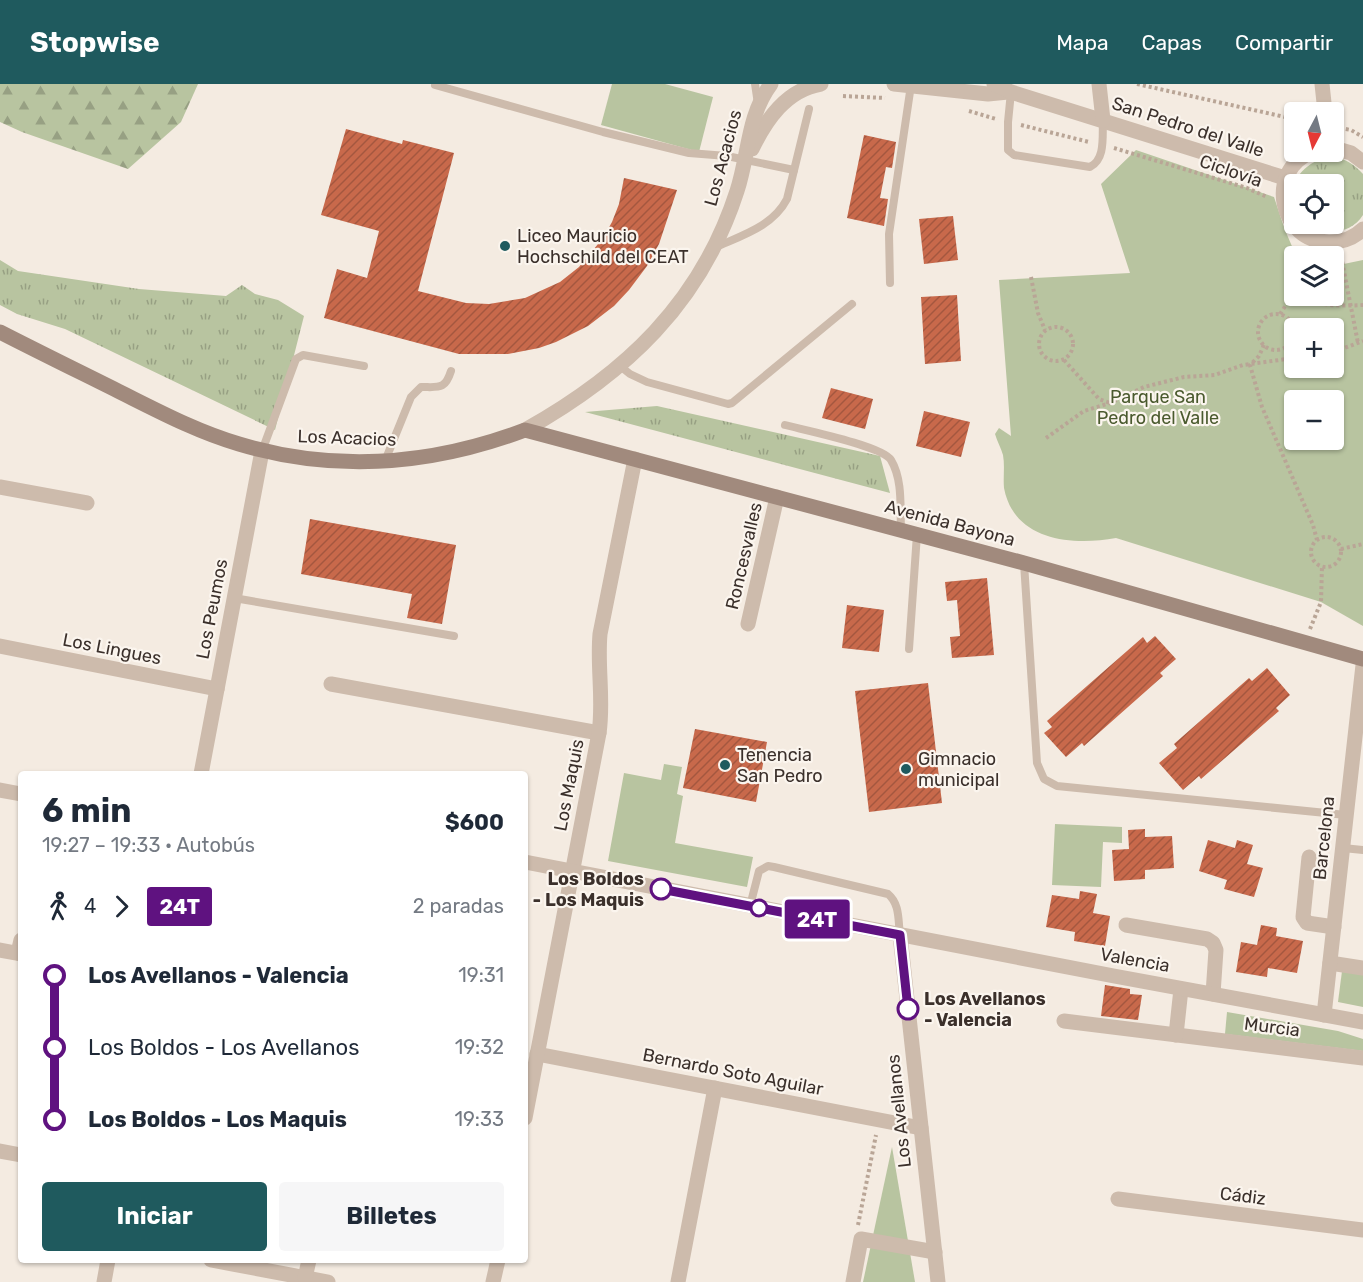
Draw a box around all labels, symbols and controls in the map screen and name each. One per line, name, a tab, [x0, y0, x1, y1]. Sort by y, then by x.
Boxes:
text: Stopwise	[30, 26, 160, 59]
text: Mapa	[1056, 30, 1109, 55]
text: Capas	[1142, 30, 1202, 55]
text: Compartir	[1235, 30, 1333, 55]
street label: San Pedro del Valle	[1109, 92, 1267, 162]
north arrow	[1284, 102, 1344, 162]
map controls	[1284, 102, 1344, 450]
street label: Los Acacios	[700, 107, 746, 209]
street label: Ciclovía	[1197, 150, 1265, 192]
button: locate	[1284, 174, 1344, 234]
place label: Liceo Mauricio Hochschild del CEAT	[517, 225, 689, 268]
marker: Liceo Mauricio Hochschild del CEAT	[498, 239, 512, 253]
button: layers	[1284, 246, 1344, 306]
button: +	[1284, 318, 1344, 378]
park label: Parque San Pedro del Valle	[1097, 386, 1219, 429]
button: −	[1284, 390, 1344, 450]
street label: Los Acacios	[297, 425, 397, 451]
street label: Avenida Bayona	[882, 495, 1018, 551]
street label: Roncesvalles	[721, 500, 767, 612]
street label: Los Peumos	[191, 557, 233, 661]
street label: Los Lingues	[61, 629, 163, 669]
street label: Los Maquis	[549, 737, 589, 833]
place label: Tenencia San Pedro	[737, 744, 823, 787]
place label: Gimnacio municipal	[918, 748, 999, 791]
marker: Tenencia San Pedro	[718, 758, 732, 772]
marker: Gimnacio municipal	[899, 762, 913, 776]
text: 6 min	[42, 791, 131, 830]
street label: Barcelona	[1309, 795, 1339, 881]
text: $600	[445, 809, 504, 836]
text: 19:27 – 19:33 · Autobús	[42, 833, 255, 857]
place label: Los Boldos - Los Maquis	[533, 868, 644, 911]
marker: Los Boldos - Los Maquis	[650, 878, 672, 900]
icon: walk	[42, 890, 75, 923]
icon: forward	[105, 890, 138, 923]
text: 4	[84, 894, 96, 918]
text: 24T	[159, 894, 200, 919]
text: 2 paradas	[413, 894, 504, 918]
unlabelled marker	[750, 899, 768, 917]
line badge: 24T	[782, 900, 852, 938]
text: 24T	[797, 907, 837, 932]
street label: Valencia	[1098, 943, 1172, 977]
text: Los Avellanos - Valencia	[88, 962, 349, 989]
text: 19:31	[458, 963, 504, 987]
place label: Los Avellanos - Valencia	[924, 988, 1046, 1031]
marker: Los Avellanos - Valencia	[897, 998, 919, 1020]
street label: Murcia	[1243, 1013, 1301, 1041]
text: Los Boldos - Los Avellanos	[88, 1034, 359, 1061]
text: 19:32	[455, 1035, 504, 1059]
street label: Bernardo Soto Aguilar	[641, 1044, 825, 1100]
street label: Los Avellanos	[882, 1053, 916, 1169]
text: Los Boldos - Los Maquis	[88, 1106, 347, 1133]
text: 19:33	[454, 1107, 504, 1131]
button: Iniciar	[42, 1182, 267, 1251]
button: Billetes	[279, 1182, 504, 1251]
street label: Cádiz	[1219, 1182, 1267, 1210]

